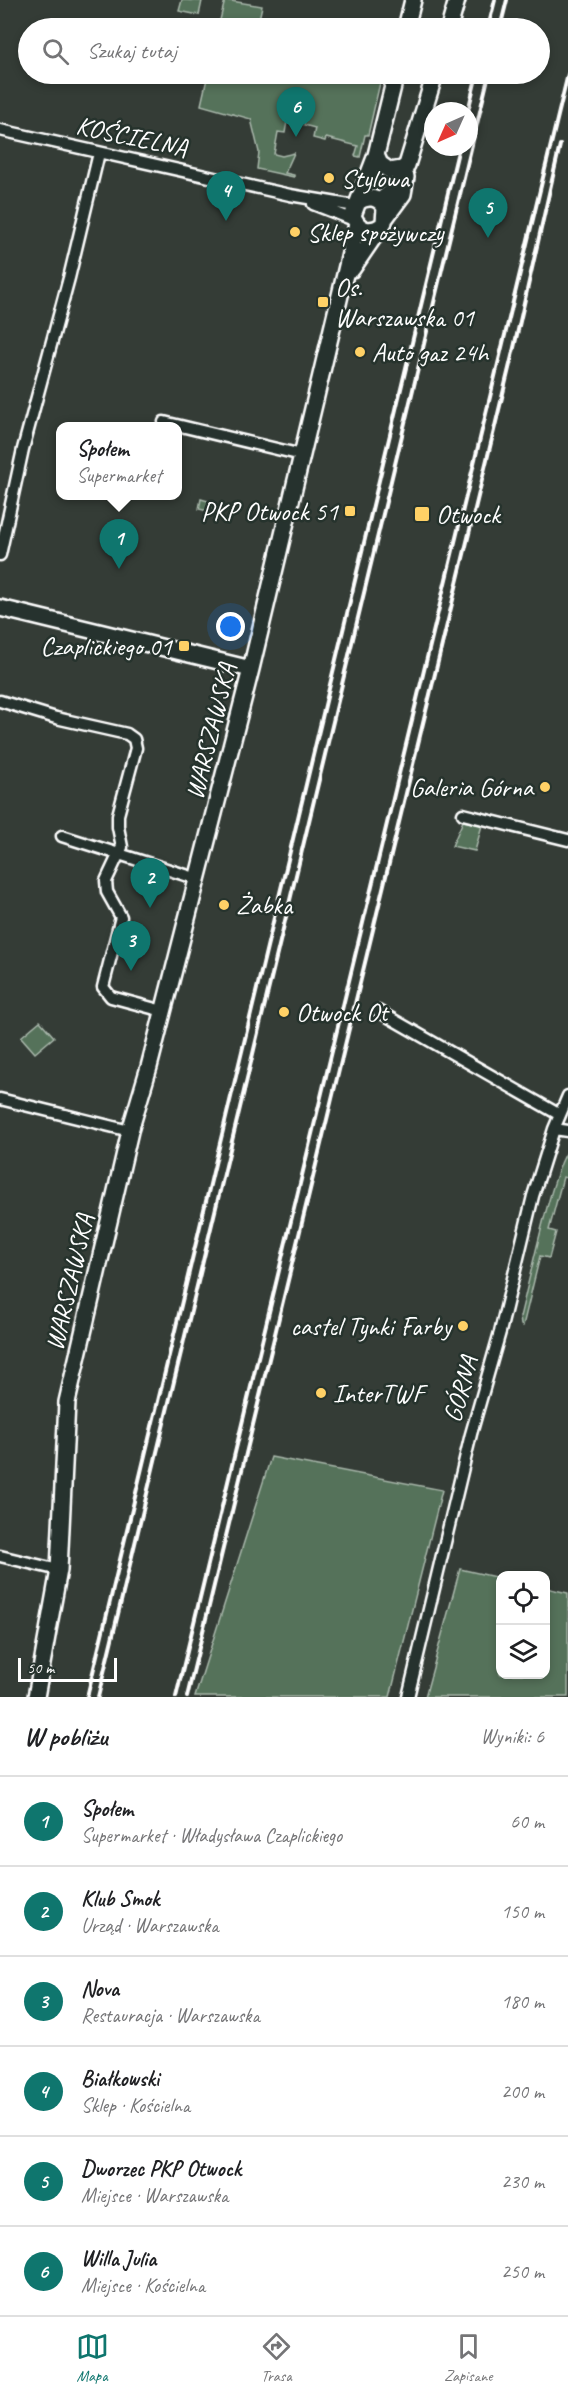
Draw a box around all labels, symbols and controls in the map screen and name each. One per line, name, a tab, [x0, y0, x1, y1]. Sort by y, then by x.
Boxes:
search box	[18, 18, 550, 84]
icon: search	[39, 35, 72, 68]
text: Szukaj tutaj	[87, 37, 177, 65]
pin: 6	[276, 88, 316, 137]
north arrow	[424, 102, 478, 156]
street label: KOŚCIELNA	[73, 109, 191, 165]
place label: Stylowa	[341, 162, 410, 195]
marker: Stylowa	[322, 171, 336, 185]
pin: 4	[206, 172, 246, 221]
pin: 5	[468, 188, 508, 238]
place label: Sklep spożywczy	[307, 216, 446, 249]
marker: Sklep spożywczy	[288, 225, 302, 239]
place label: Os. Warszawska 01	[335, 271, 475, 334]
marker: Os. Warszawska 01	[316, 295, 330, 309]
place label: Auto gaz 24h	[372, 336, 490, 369]
marker: Auto gaz 24h	[353, 345, 367, 359]
popup	[56, 422, 182, 500]
text: Społem	[77, 435, 129, 463]
text: Supermarket	[77, 463, 162, 488]
place label: PKP Otwock 51	[201, 495, 339, 528]
place label: Otwock	[436, 498, 502, 531]
marker: PKP Otwock 51	[343, 504, 357, 518]
marker: Otwock	[413, 505, 431, 523]
pin: 1	[100, 520, 138, 569]
your location	[216, 612, 245, 641]
place label: Czaplickiego 01	[40, 630, 173, 663]
marker: Czaplickiego 01	[177, 639, 191, 653]
street label: WARSZAWSKA	[178, 659, 244, 803]
place label: Galeria Górna	[410, 771, 535, 804]
marker: Galeria Górna	[538, 780, 552, 794]
pin: 2	[130, 858, 170, 908]
place label: Żabka	[236, 889, 294, 922]
marker: Żabka	[217, 898, 231, 912]
pin: 3	[112, 922, 150, 971]
place label: Otwock Ot	[296, 996, 390, 1029]
marker: Otwock Ot	[277, 1005, 291, 1019]
street label: WARSZAWSKA	[38, 1210, 101, 1354]
place label: castel Tynki Farby	[290, 1310, 453, 1343]
marker: castel Tynki Farby	[456, 1319, 470, 1333]
street label: GÓRNA	[435, 1351, 486, 1426]
place label: InterTWF	[333, 1377, 428, 1410]
marker: InterTWF	[314, 1386, 328, 1400]
map controls	[496, 1571, 550, 1679]
button: locate	[496, 1571, 550, 1625]
button: layers	[496, 1625, 550, 1679]
scale bar	[18, 1655, 117, 1682]
text: 50 m	[27, 1658, 54, 1678]
text: W pobliżu	[24, 1720, 107, 1753]
text: Wyniki: 6	[481, 1724, 544, 1749]
text: Społem	[81, 1795, 133, 1823]
text: 1	[39, 1809, 48, 1834]
text: 60 m	[510, 1809, 544, 1834]
text: Supermarket · Władysława Czaplickiego	[81, 1823, 342, 1848]
text: Klub Smok	[81, 1885, 159, 1913]
text: 2	[39, 1899, 48, 1924]
text: 150 m	[501, 1899, 544, 1924]
text: Urząd · Warszawska	[81, 1913, 219, 1938]
text: Nova	[81, 1975, 119, 2003]
text: 3	[39, 1989, 48, 2014]
text: 180 m	[501, 1989, 544, 2014]
text: Restauracja · Warszawska	[81, 2003, 260, 2028]
text: Białkowski	[81, 2065, 159, 2093]
text: 4	[39, 2079, 48, 2104]
text: 200 m	[501, 2079, 544, 2104]
text: Sklep · Kościelna	[81, 2093, 190, 2118]
text: Dworzec PKP Otwock	[81, 2155, 241, 2183]
text: 5	[39, 2169, 48, 2194]
text: 230 m	[501, 2169, 544, 2194]
text: Miejsce · Warszawska	[81, 2183, 228, 2208]
text: Willa Julia	[81, 2245, 156, 2273]
text: 6	[39, 2259, 48, 2284]
text: 250 m	[501, 2259, 544, 2284]
text: Miejsce · Kościelna	[81, 2273, 205, 2298]
tab: Mapa	[76, 2330, 109, 2386]
tab: Trasa	[260, 2330, 293, 2386]
tab: Zapisane	[444, 2330, 492, 2386]

